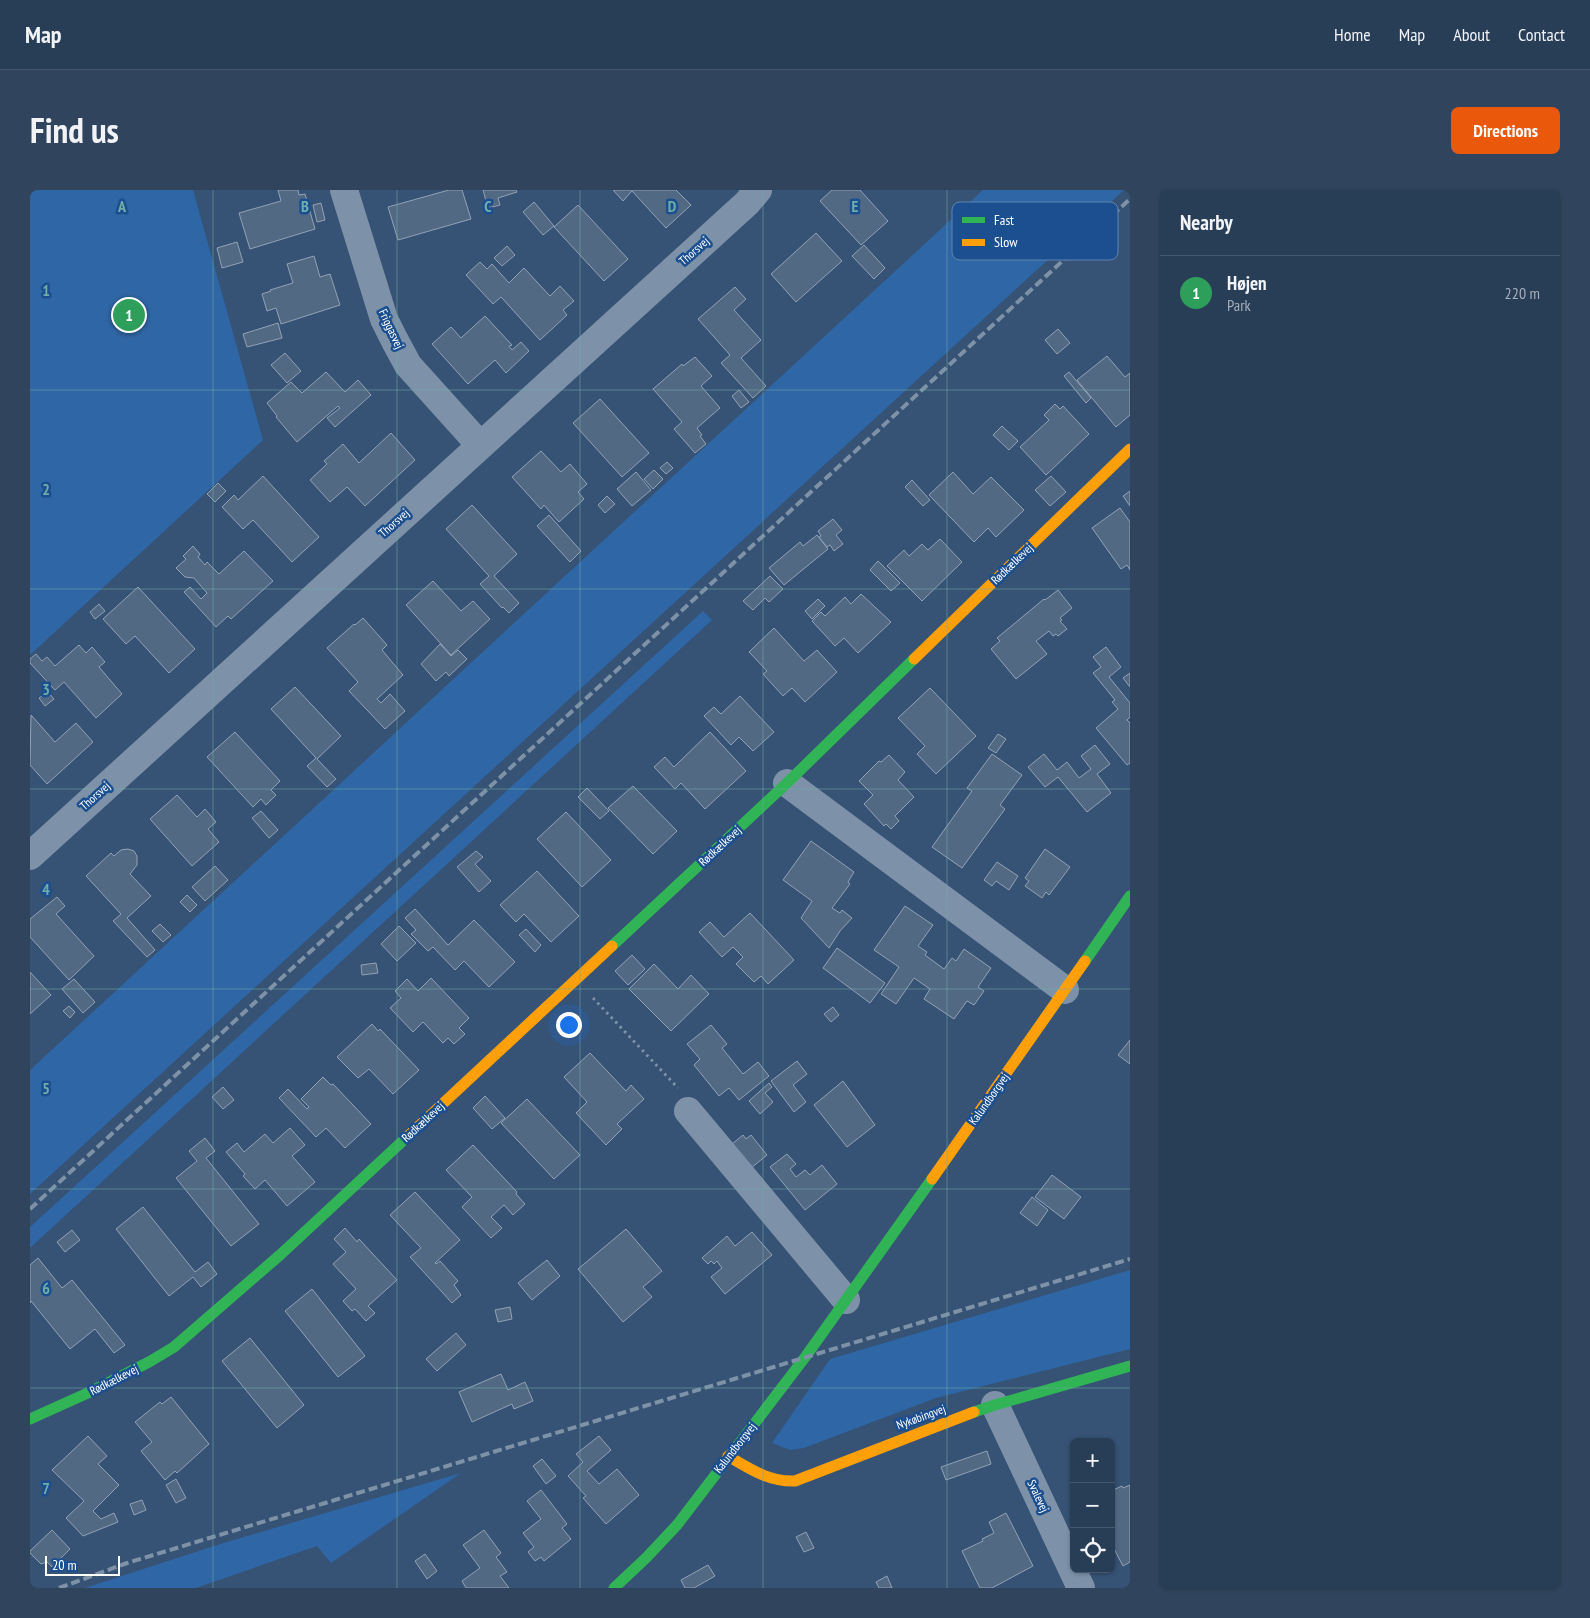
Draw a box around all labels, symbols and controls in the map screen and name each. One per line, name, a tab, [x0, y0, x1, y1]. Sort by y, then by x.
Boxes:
text: Map	[25, 19, 62, 50]
text: Home	[1334, 23, 1371, 46]
text: Map	[1399, 23, 1425, 46]
text: About	[1453, 23, 1490, 46]
text: Contact	[1518, 23, 1565, 46]
text: Find us	[30, 107, 119, 153]
button: Directions	[1451, 107, 1560, 154]
text: A	[117, 196, 127, 216]
text: B	[301, 196, 309, 216]
text: C	[484, 196, 492, 216]
text: D	[668, 196, 677, 216]
text: E	[852, 196, 859, 216]
legend	[952, 202, 1118, 260]
text: Nearby	[1180, 209, 1233, 236]
text: Fast	[994, 211, 1014, 229]
street label: Thorsvej	[676, 233, 712, 268]
text: Slow	[994, 233, 1018, 251]
text: Højen	[1227, 271, 1267, 295]
text: 1	[42, 280, 50, 300]
text: 1	[1192, 283, 1200, 303]
text: 220 m	[1505, 283, 1540, 303]
text: Park	[1227, 295, 1251, 315]
pin: 1	[113, 296, 145, 334]
street label: Friggasvej	[376, 306, 407, 351]
text: 2	[42, 479, 50, 499]
street label: Thorsvej	[376, 505, 412, 540]
street label: Rødkælkevej	[988, 540, 1036, 587]
text: 3	[42, 679, 50, 699]
street label: Thorsvej	[77, 778, 113, 813]
street label: Rødkælkevej	[695, 822, 744, 869]
text: 4	[42, 879, 50, 899]
your location	[556, 1012, 582, 1038]
street label: Kalundborgvej	[965, 1070, 1012, 1128]
text: 5	[42, 1078, 50, 1098]
street label: Rødkælkevej	[398, 1098, 447, 1145]
text: 6	[42, 1278, 50, 1298]
street label: Rødkælkevej	[87, 1361, 141, 1398]
street label: Nykøbingvej	[894, 1401, 947, 1432]
street label: Kalundborgvej	[710, 1419, 759, 1476]
map controls	[1070, 1438, 1115, 1573]
button: +	[1070, 1438, 1115, 1483]
street label: Svalevej	[1024, 1477, 1053, 1515]
text: 7	[42, 1478, 50, 1498]
button: −	[1070, 1483, 1115, 1528]
button: locate	[1070, 1528, 1115, 1573]
scale bar	[45, 1553, 120, 1576]
text: 20 m	[52, 1556, 77, 1574]

